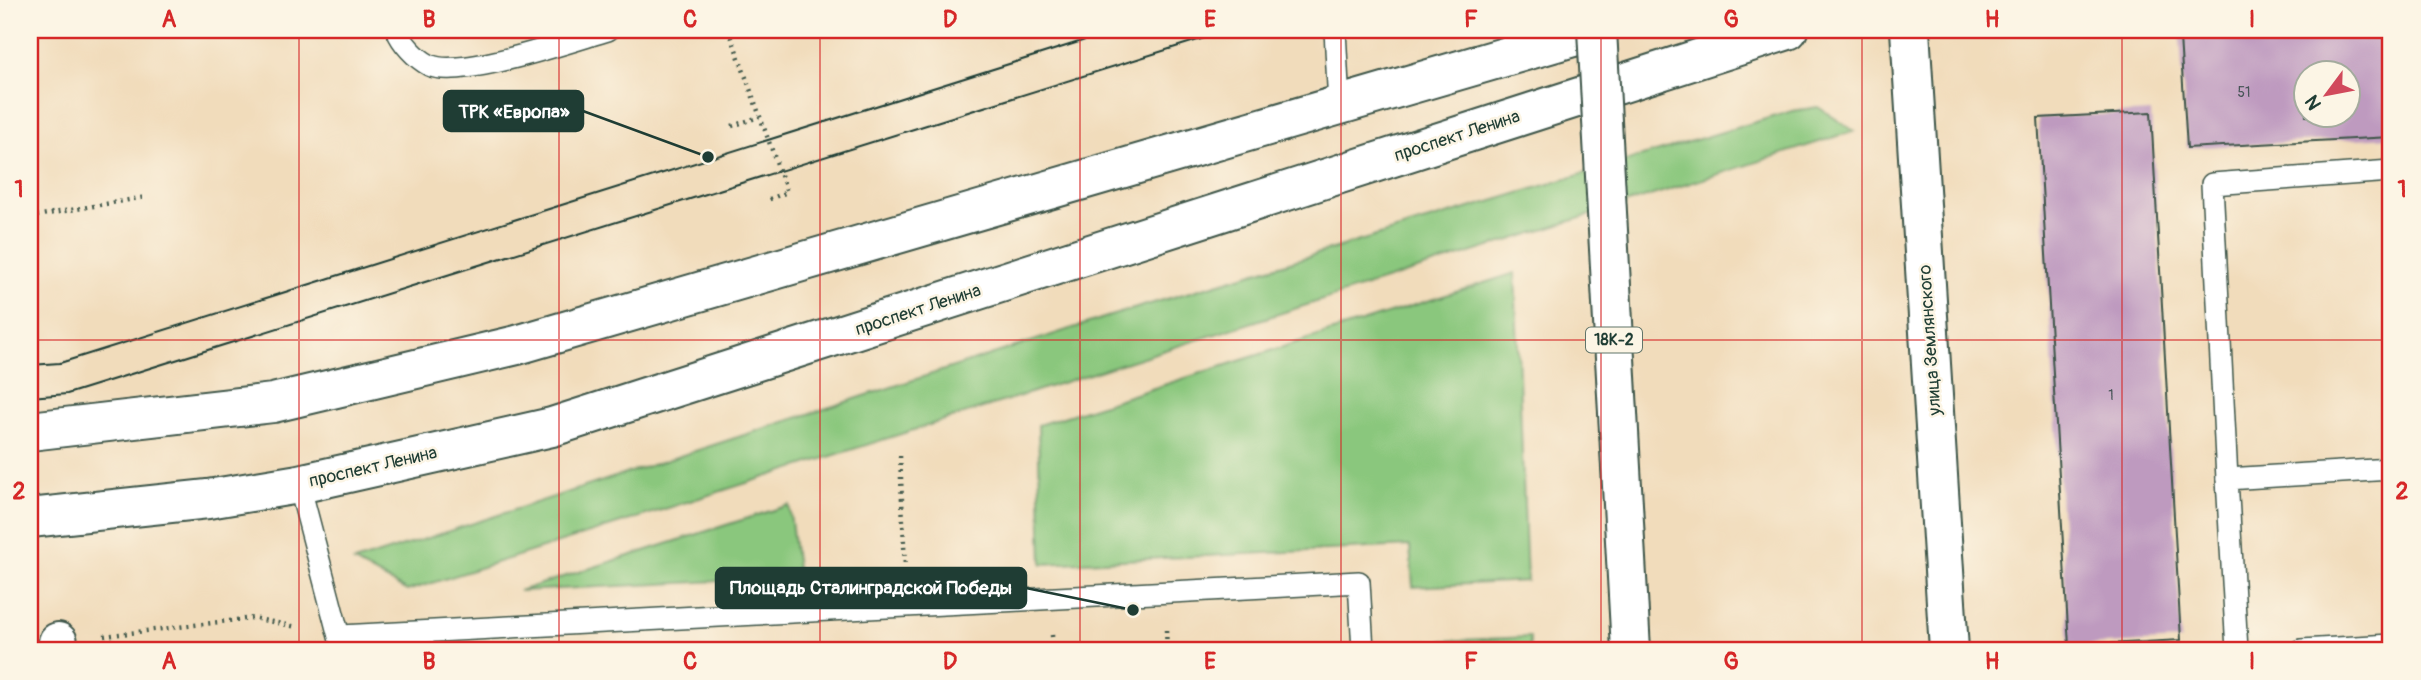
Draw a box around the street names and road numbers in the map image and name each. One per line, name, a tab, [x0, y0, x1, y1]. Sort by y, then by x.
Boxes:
street label: проспект Ленина	[1391, 105, 1523, 167]
street label: улица Землянского	[1913, 264, 1947, 417]
street label: проспект Ленина	[852, 279, 984, 341]
road number: 18К-2	[1586, 328, 1642, 352]
street label: проспект Ленина	[307, 441, 439, 493]

